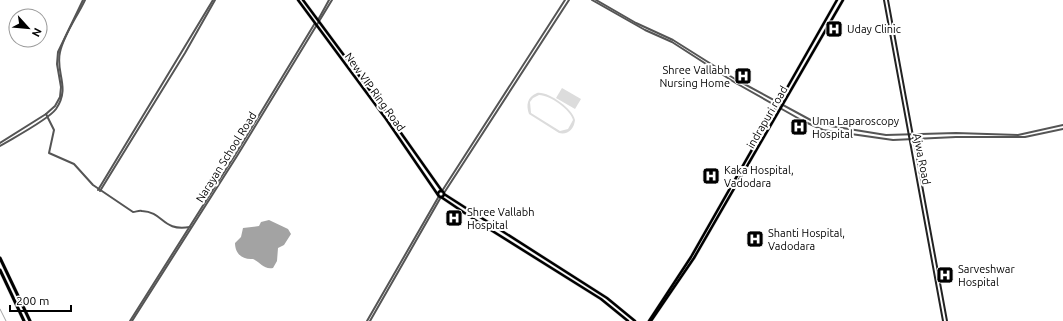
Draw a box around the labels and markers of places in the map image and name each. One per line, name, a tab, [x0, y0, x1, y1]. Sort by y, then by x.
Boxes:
hospital icon: Uday Clinic	[824, 19, 844, 39]
place label: Uday Clinic	[847, 23, 901, 35]
place label: Shree Vallabh Nursing Home	[659, 64, 730, 89]
hospital icon: Shree Vallabh Nursing Home	[733, 66, 753, 86]
place label: Uma Laparoscopy Hospital	[812, 115, 900, 140]
hospital icon: Uma Laparoscopy Hospital	[789, 117, 809, 137]
place label: Kaka Hospital, Vadodara	[724, 164, 794, 189]
hospital icon: Kaka Hospital, Vadodara	[701, 166, 721, 186]
place label: Shree Vallabh Hospital	[467, 206, 534, 231]
hospital icon: Shree Vallabh Hospital	[444, 208, 464, 228]
place label: Shanti Hospital, Vadodara	[768, 227, 845, 252]
hospital icon: Shanti Hospital, Vadodara	[745, 229, 765, 249]
place label: Sarveshwar Hospital	[958, 263, 1015, 288]
hospital icon: Sarveshwar Hospital	[935, 265, 955, 285]

